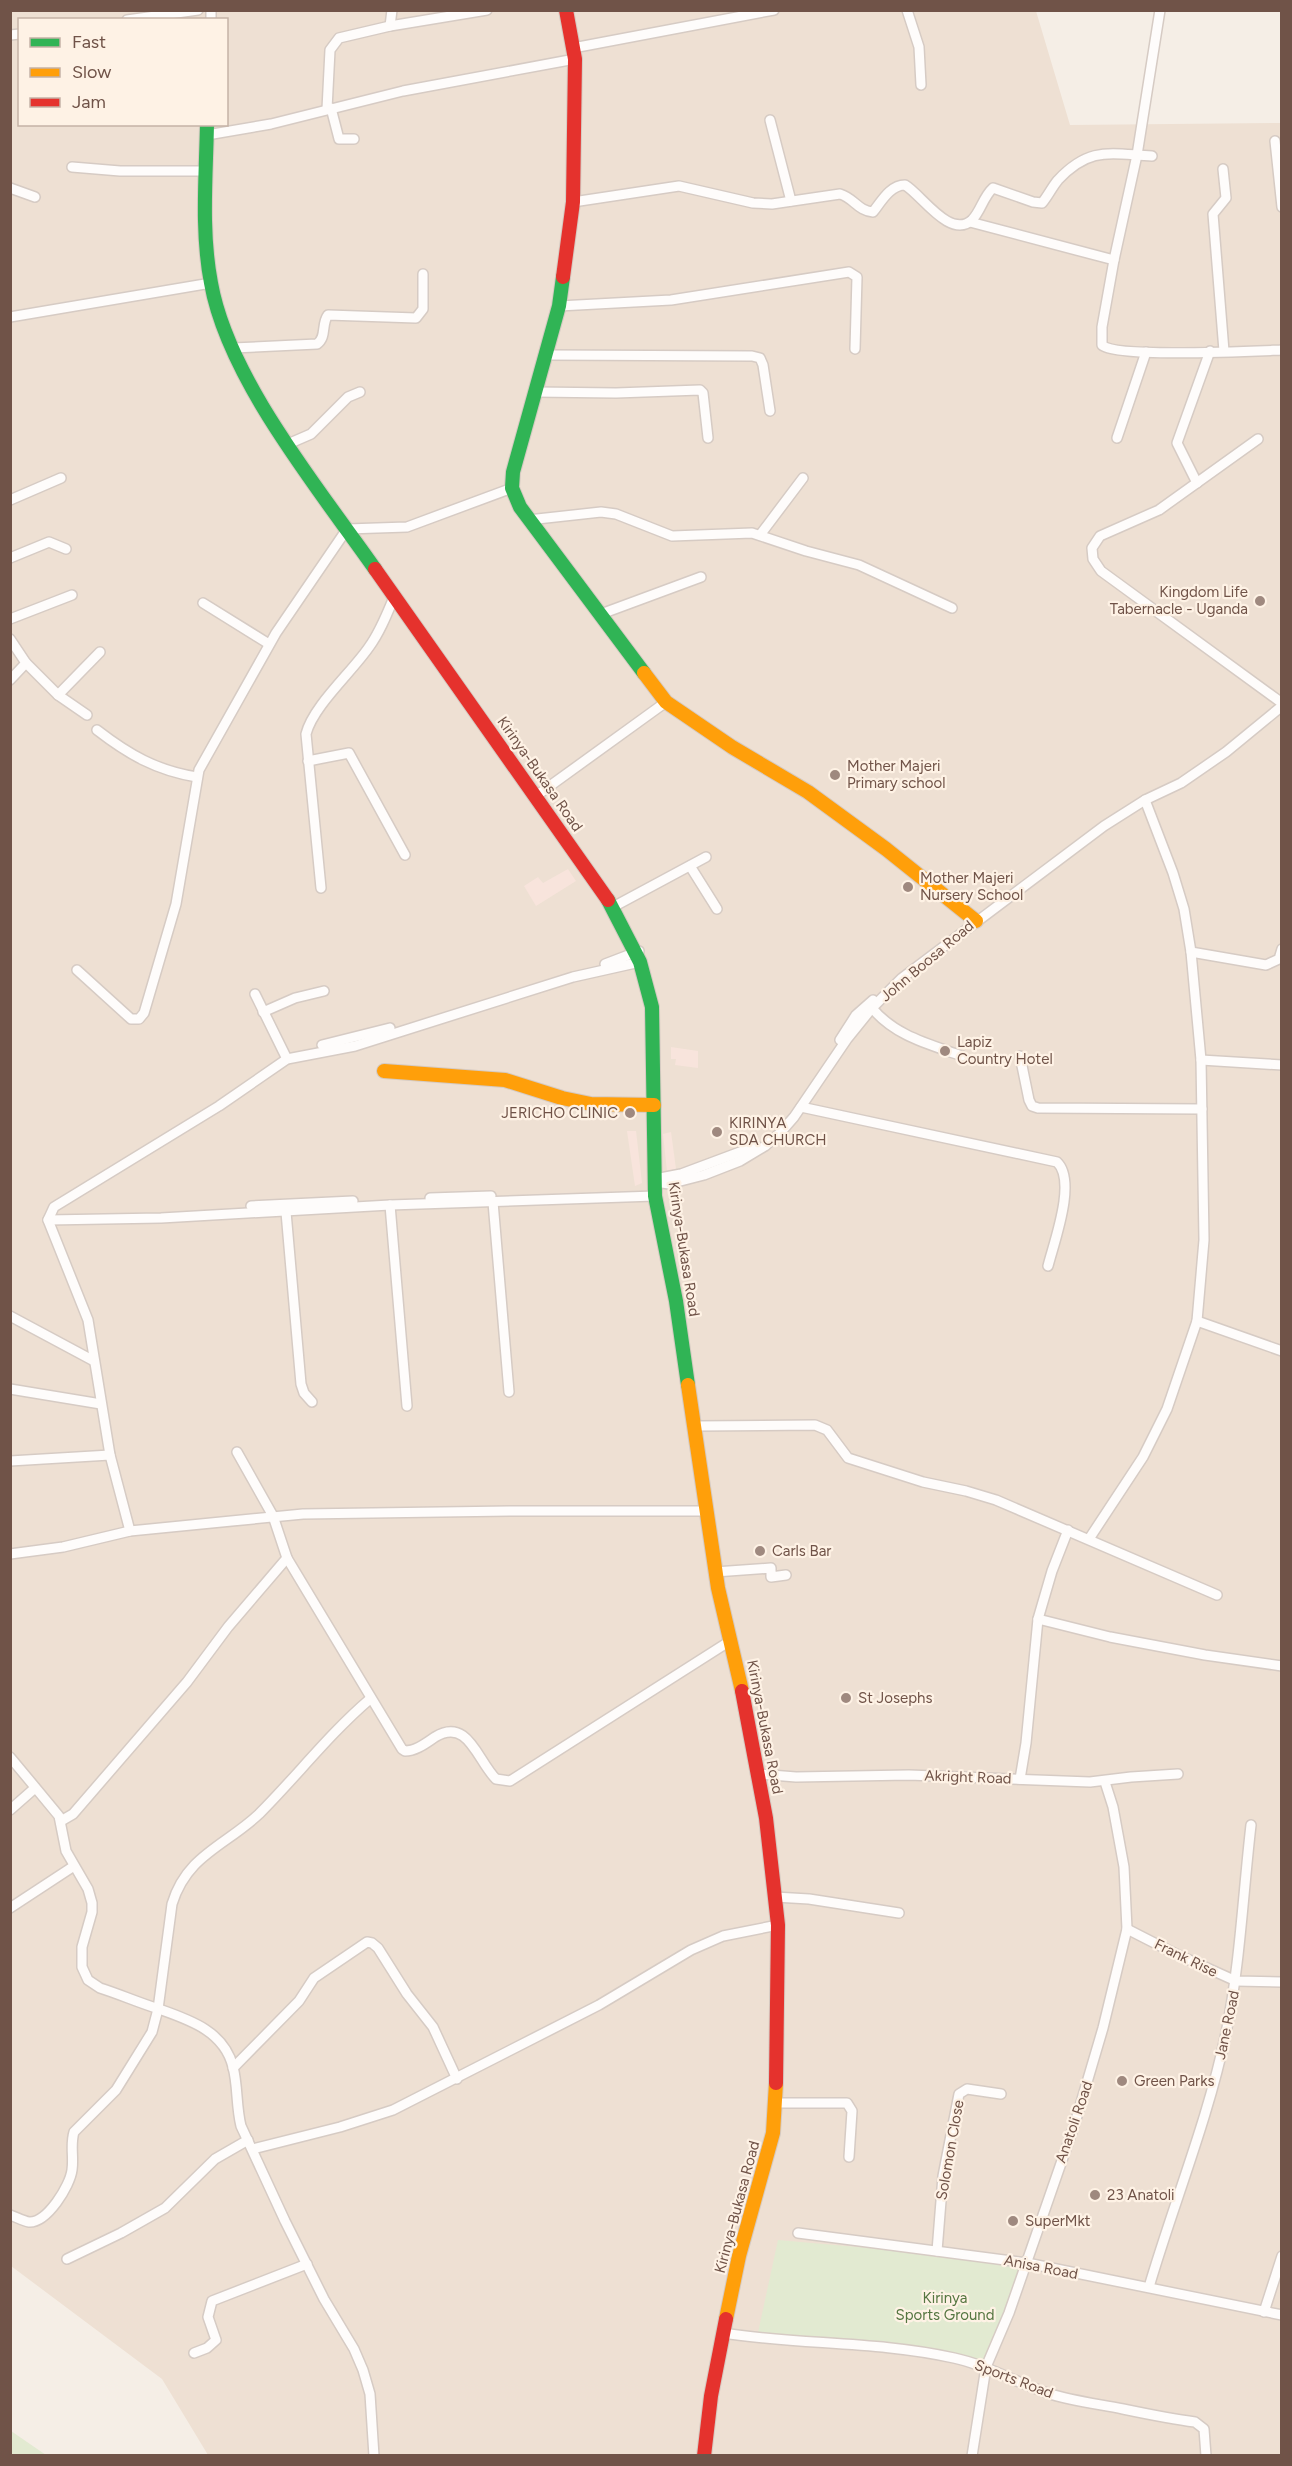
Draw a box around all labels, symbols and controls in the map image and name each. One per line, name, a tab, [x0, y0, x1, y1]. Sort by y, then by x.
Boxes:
legend	[18, 18, 228, 126]
text: Fast	[72, 31, 106, 53]
text: Slow	[72, 61, 111, 83]
text: Jam	[72, 91, 106, 113]
place label: Kingdom Life Tabernacle - Uganda	[1110, 583, 1248, 618]
marker: Kingdom Life Tabernacle - Uganda	[1253, 594, 1267, 608]
street label: Kirinya-Bukasa Road	[494, 713, 586, 835]
place label: Mother Majeri Primary school	[847, 757, 945, 792]
marker: Mother Majeri Primary school	[828, 768, 842, 782]
place label: Mother Majeri Nursery School	[920, 869, 1023, 904]
marker: Mother Majeri Nursery School	[901, 880, 915, 894]
street label: John Boosa Road	[877, 917, 977, 1005]
place label: Lapiz Country Hotel	[957, 1033, 1053, 1068]
marker: Lapiz Country Hotel	[938, 1044, 952, 1058]
place label: JERICHO CLINIC	[501, 1104, 618, 1122]
marker: JERICHO CLINIC	[623, 1106, 637, 1120]
place label: KIRINYA SDA CHURCH	[729, 1114, 827, 1149]
marker: KIRINYA SDA CHURCH	[710, 1125, 724, 1139]
street label: Kirinya-Bukasa Road	[664, 1180, 704, 1318]
place label: Carls Bar	[772, 1542, 831, 1560]
marker: Carls Bar	[753, 1544, 767, 1558]
street label: Kirinya-Bukasa Road	[743, 1658, 787, 1796]
place label: St Josephs	[858, 1689, 932, 1707]
marker: St Josephs	[839, 1691, 853, 1705]
street label: Akright Road	[924, 1766, 1012, 1788]
street label: Frank Rise	[1151, 1935, 1221, 1981]
street label: Jane Road	[1211, 1989, 1243, 2061]
place label: Green Parks	[1134, 2072, 1214, 2090]
marker: Green Parks	[1115, 2074, 1129, 2088]
street label: Anatoli Road	[1052, 2079, 1096, 2165]
street label: Solomon Close	[932, 2098, 968, 2202]
street label: Kirinya-Bukasa Road	[711, 2139, 763, 2275]
place label: 23 Anatoli	[1107, 2186, 1175, 2204]
marker: 23 Anatoli	[1088, 2188, 1102, 2202]
place label: SuperMkt	[1025, 2212, 1091, 2230]
marker: SuperMkt	[1006, 2214, 1020, 2228]
street label: Anisa Road	[1003, 2251, 1079, 2283]
park label: Kirinya Sports Ground	[896, 2289, 994, 2324]
street label: Sports Road	[972, 2356, 1056, 2402]

